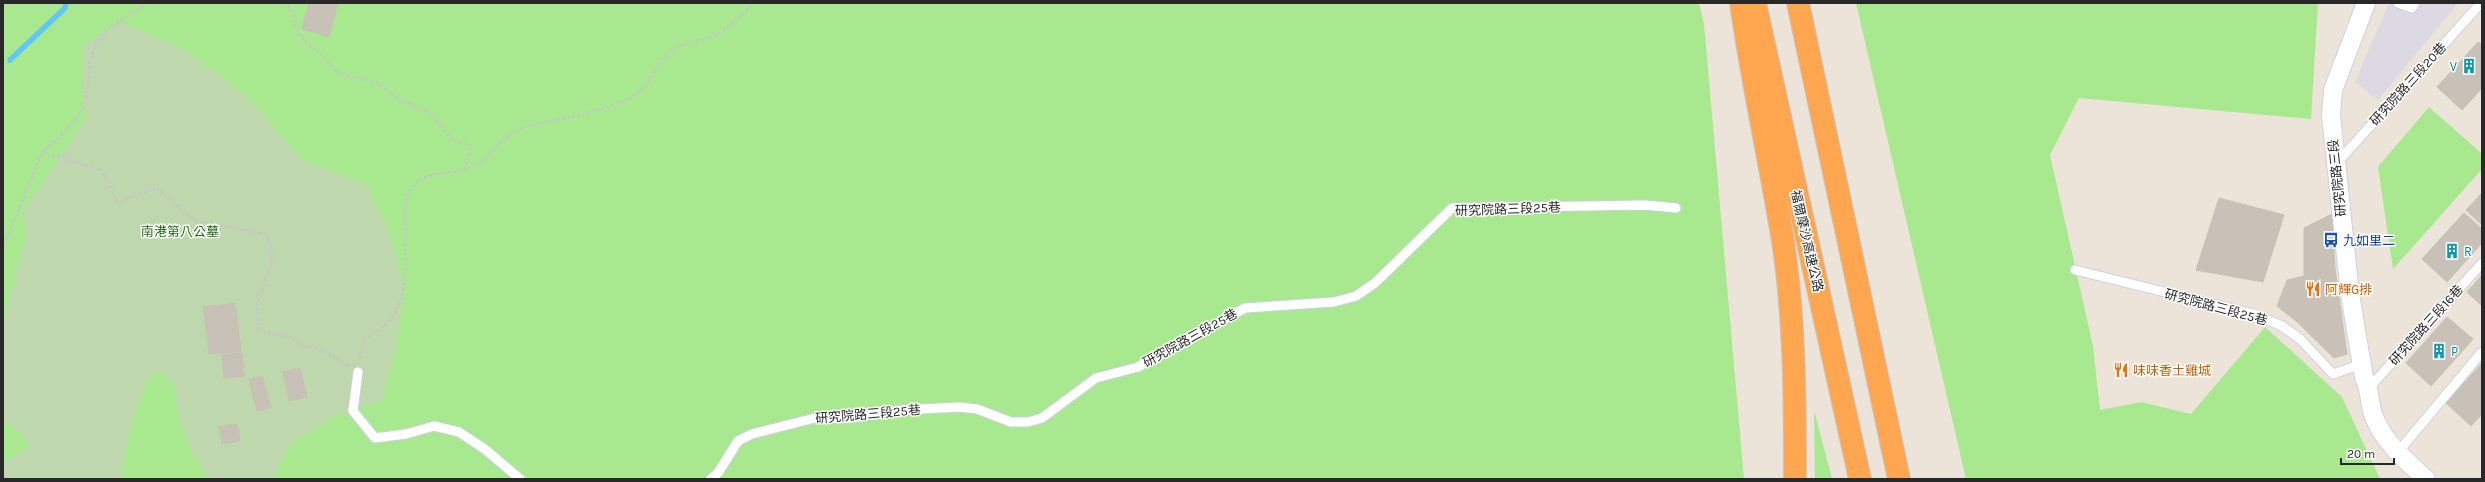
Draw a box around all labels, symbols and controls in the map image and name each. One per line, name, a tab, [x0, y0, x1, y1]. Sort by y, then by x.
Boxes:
street label: 研究院路三段20巷	[2367, 40, 2449, 128]
building icon: V	[2460, 57, 2478, 75]
place label: V	[2450, 59, 2458, 74]
street label: 研究院路三段	[2325, 138, 2349, 218]
street label: 福爾摩沙高速公路	[1788, 189, 1826, 293]
street label: 研究院路三段25巷	[1455, 200, 1561, 218]
park label: 南港第八公墓	[141, 224, 219, 239]
bus stop icon: 九如里二	[2322, 231, 2340, 249]
place label: 九如里二	[2343, 233, 2395, 248]
building icon: R	[2443, 242, 2461, 260]
place label: R	[2464, 244, 2472, 259]
restaurant icon: 阿輝G排	[2304, 280, 2322, 298]
place label: 阿輝G排	[2325, 282, 2372, 297]
street label: 研究院路三段16巷	[2386, 282, 2466, 368]
street label: 研究院路三段25巷	[2163, 286, 2269, 328]
street label: 研究院路三段25巷	[1140, 306, 1240, 370]
building icon: P	[2430, 342, 2448, 360]
place label: P	[2451, 344, 2458, 359]
restaurant icon: 味味香土雞城	[2112, 361, 2130, 379]
place label: 味味香土雞城	[2133, 363, 2211, 378]
street label: 研究院路三段25巷	[815, 402, 921, 426]
scale bar	[2341, 440, 2394, 466]
text: 20 m	[2347, 447, 2375, 461]

